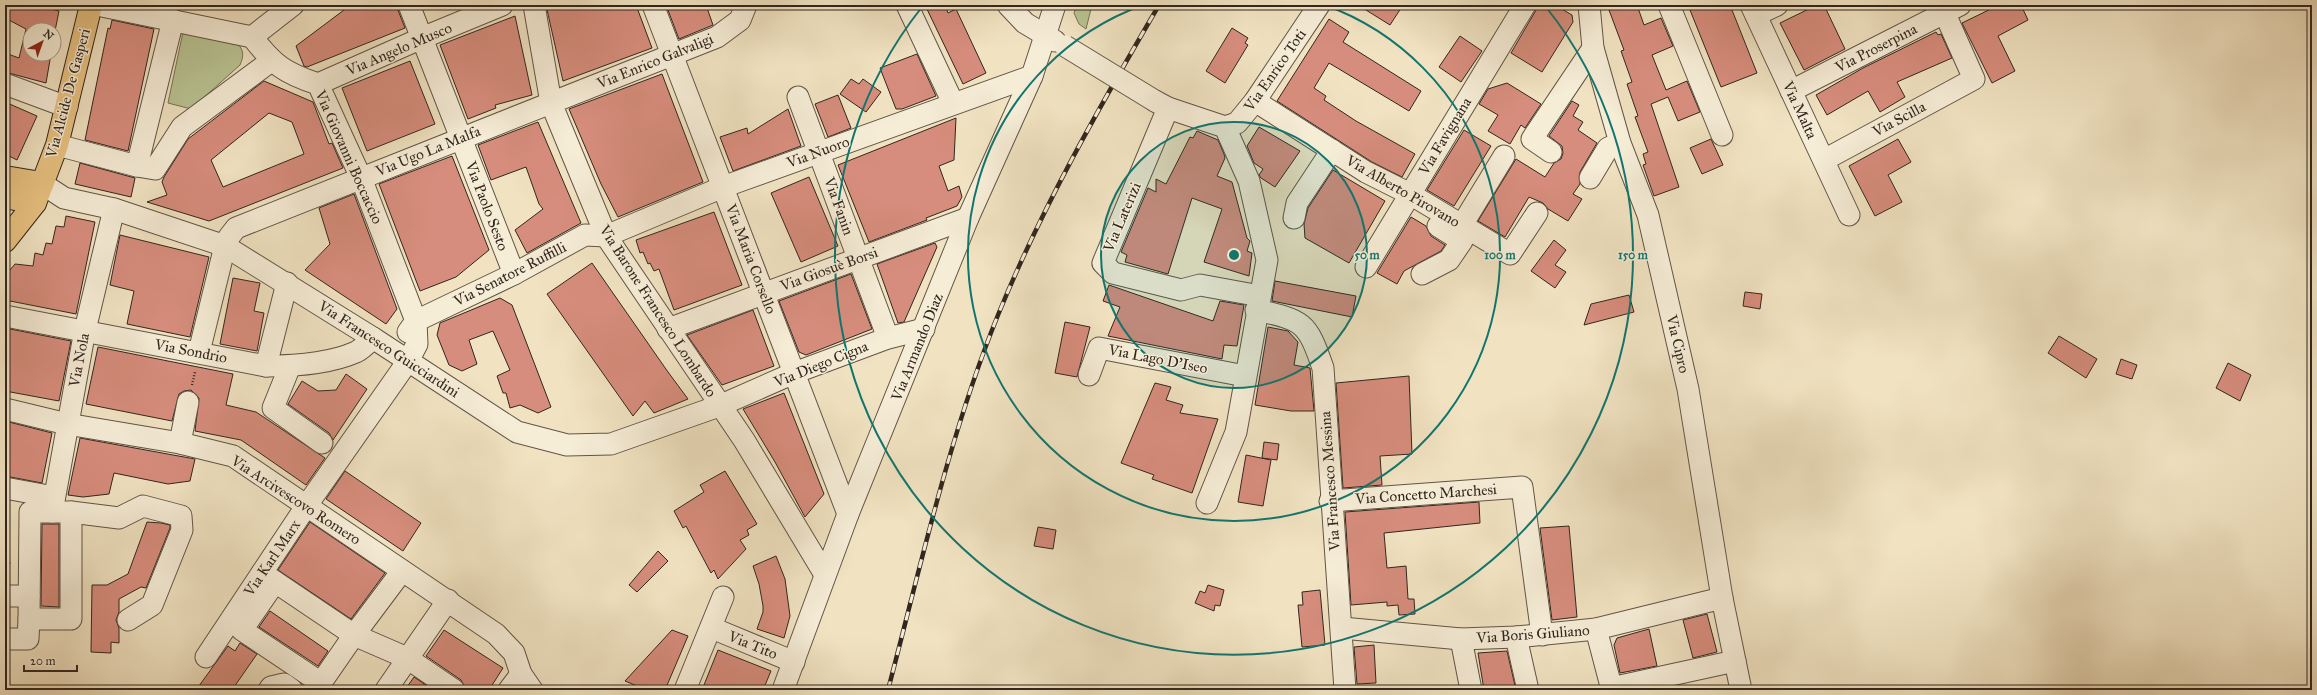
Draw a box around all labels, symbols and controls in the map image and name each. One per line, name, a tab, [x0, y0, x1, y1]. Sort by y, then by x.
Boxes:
street label: Via Angelo Musco	[342, 18, 455, 80]
street label: Via Proserpina	[1831, 19, 1920, 77]
north arrow	[22, 22, 62, 62]
street label: Via Alcide De Gasperi	[42, 26, 94, 161]
street label: Via Enrico Toti	[1240, 26, 1310, 115]
text: N	[40, 27, 57, 43]
street label: Via Enrico Galvaligi	[593, 29, 716, 93]
street label: Via Malta	[1778, 77, 1821, 142]
street label: Via Giovanni Boccaccio	[311, 86, 387, 227]
street label: Via Favignana	[1414, 93, 1475, 179]
street label: Via Scilla	[1868, 97, 1929, 141]
street label: Via Ugo La Malfa	[372, 122, 484, 181]
street label: Via Nuoro	[783, 132, 852, 172]
street label: Via Alberto Pirovano	[1342, 151, 1464, 231]
street label: Via Paolo Sesto	[461, 158, 512, 254]
street label: Via Fanin	[820, 174, 858, 237]
street label: Via Laterizi	[1099, 179, 1145, 255]
street label: Via Maria Corsello	[721, 201, 780, 317]
street label: Via Barone Francesco Lombardo	[595, 221, 721, 401]
street label: Via Senatore Ruffilli	[450, 238, 569, 311]
street label: Via Giosuè Borsi	[777, 243, 880, 295]
centre of rings	[1227, 248, 1241, 262]
text: 50 m	[1354, 248, 1381, 262]
text: 100 m	[1484, 248, 1517, 262]
text: 150 m	[1618, 248, 1649, 262]
street label: Via Armando Diaz	[887, 290, 947, 404]
street label: Via Francesco Guicciardini	[314, 296, 463, 401]
street label: Via Cipro	[1662, 312, 1693, 375]
street label: Via Nola	[65, 331, 93, 389]
street label: Via Sondrio	[152, 335, 229, 367]
street label: Via Diego Cigna	[770, 337, 871, 391]
street label: Via Lago D'Iseo	[1106, 340, 1209, 378]
street label: Via Francesco Messina	[1316, 410, 1344, 552]
street label: Via Arcivescovo Romero	[227, 451, 364, 549]
street label: Via Concetto Marchesi	[1354, 480, 1497, 508]
street label: Via Karl Marx	[239, 516, 304, 600]
street label: Via Boris Giuliano	[1475, 621, 1591, 647]
street label: Via Tito	[725, 627, 781, 663]
scale bar	[24, 647, 77, 673]
text: 20 m	[30, 654, 56, 668]

